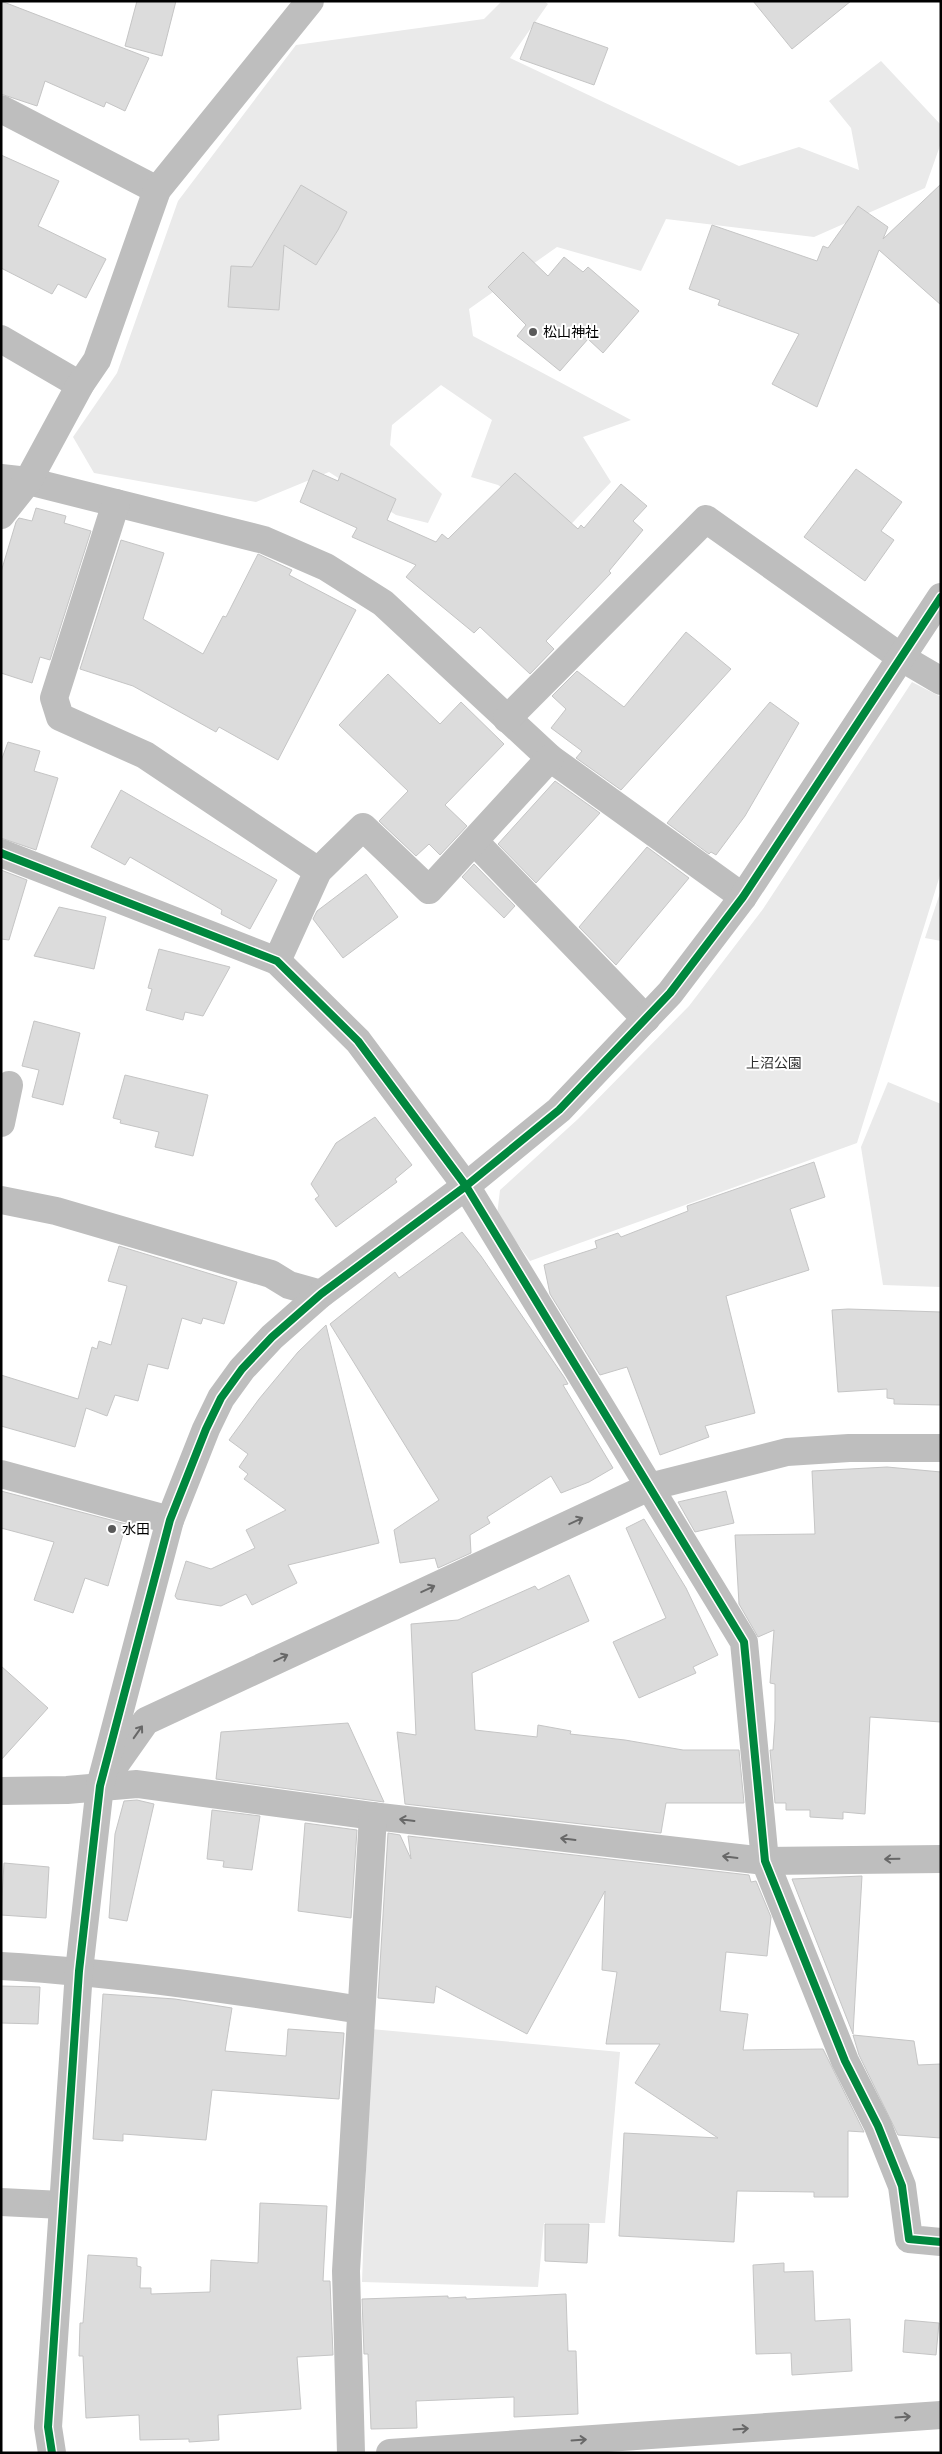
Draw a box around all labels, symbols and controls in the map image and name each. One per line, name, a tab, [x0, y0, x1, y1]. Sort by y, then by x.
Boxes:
place label: 松山神社	[543, 324, 599, 341]
marker: 松山神社	[527, 326, 539, 338]
park label: 上沼公園	[746, 1055, 802, 1072]
one-way arrow	[568, 1515, 583, 1525]
place label: 水田	[122, 1521, 150, 1538]
marker: 水田	[106, 1523, 118, 1535]
one-way arrow	[421, 1584, 436, 1594]
one-way arrow	[273, 1652, 288, 1662]
one-way arrow	[133, 1725, 143, 1739]
one-way arrow	[399, 1815, 415, 1825]
one-way arrow	[561, 1834, 577, 1844]
one-way arrow	[722, 1852, 738, 1862]
one-way arrow	[884, 1855, 900, 1864]
one-way arrow	[894, 2413, 910, 2422]
one-way arrow	[732, 2424, 748, 2433]
one-way arrow	[570, 2435, 586, 2444]

